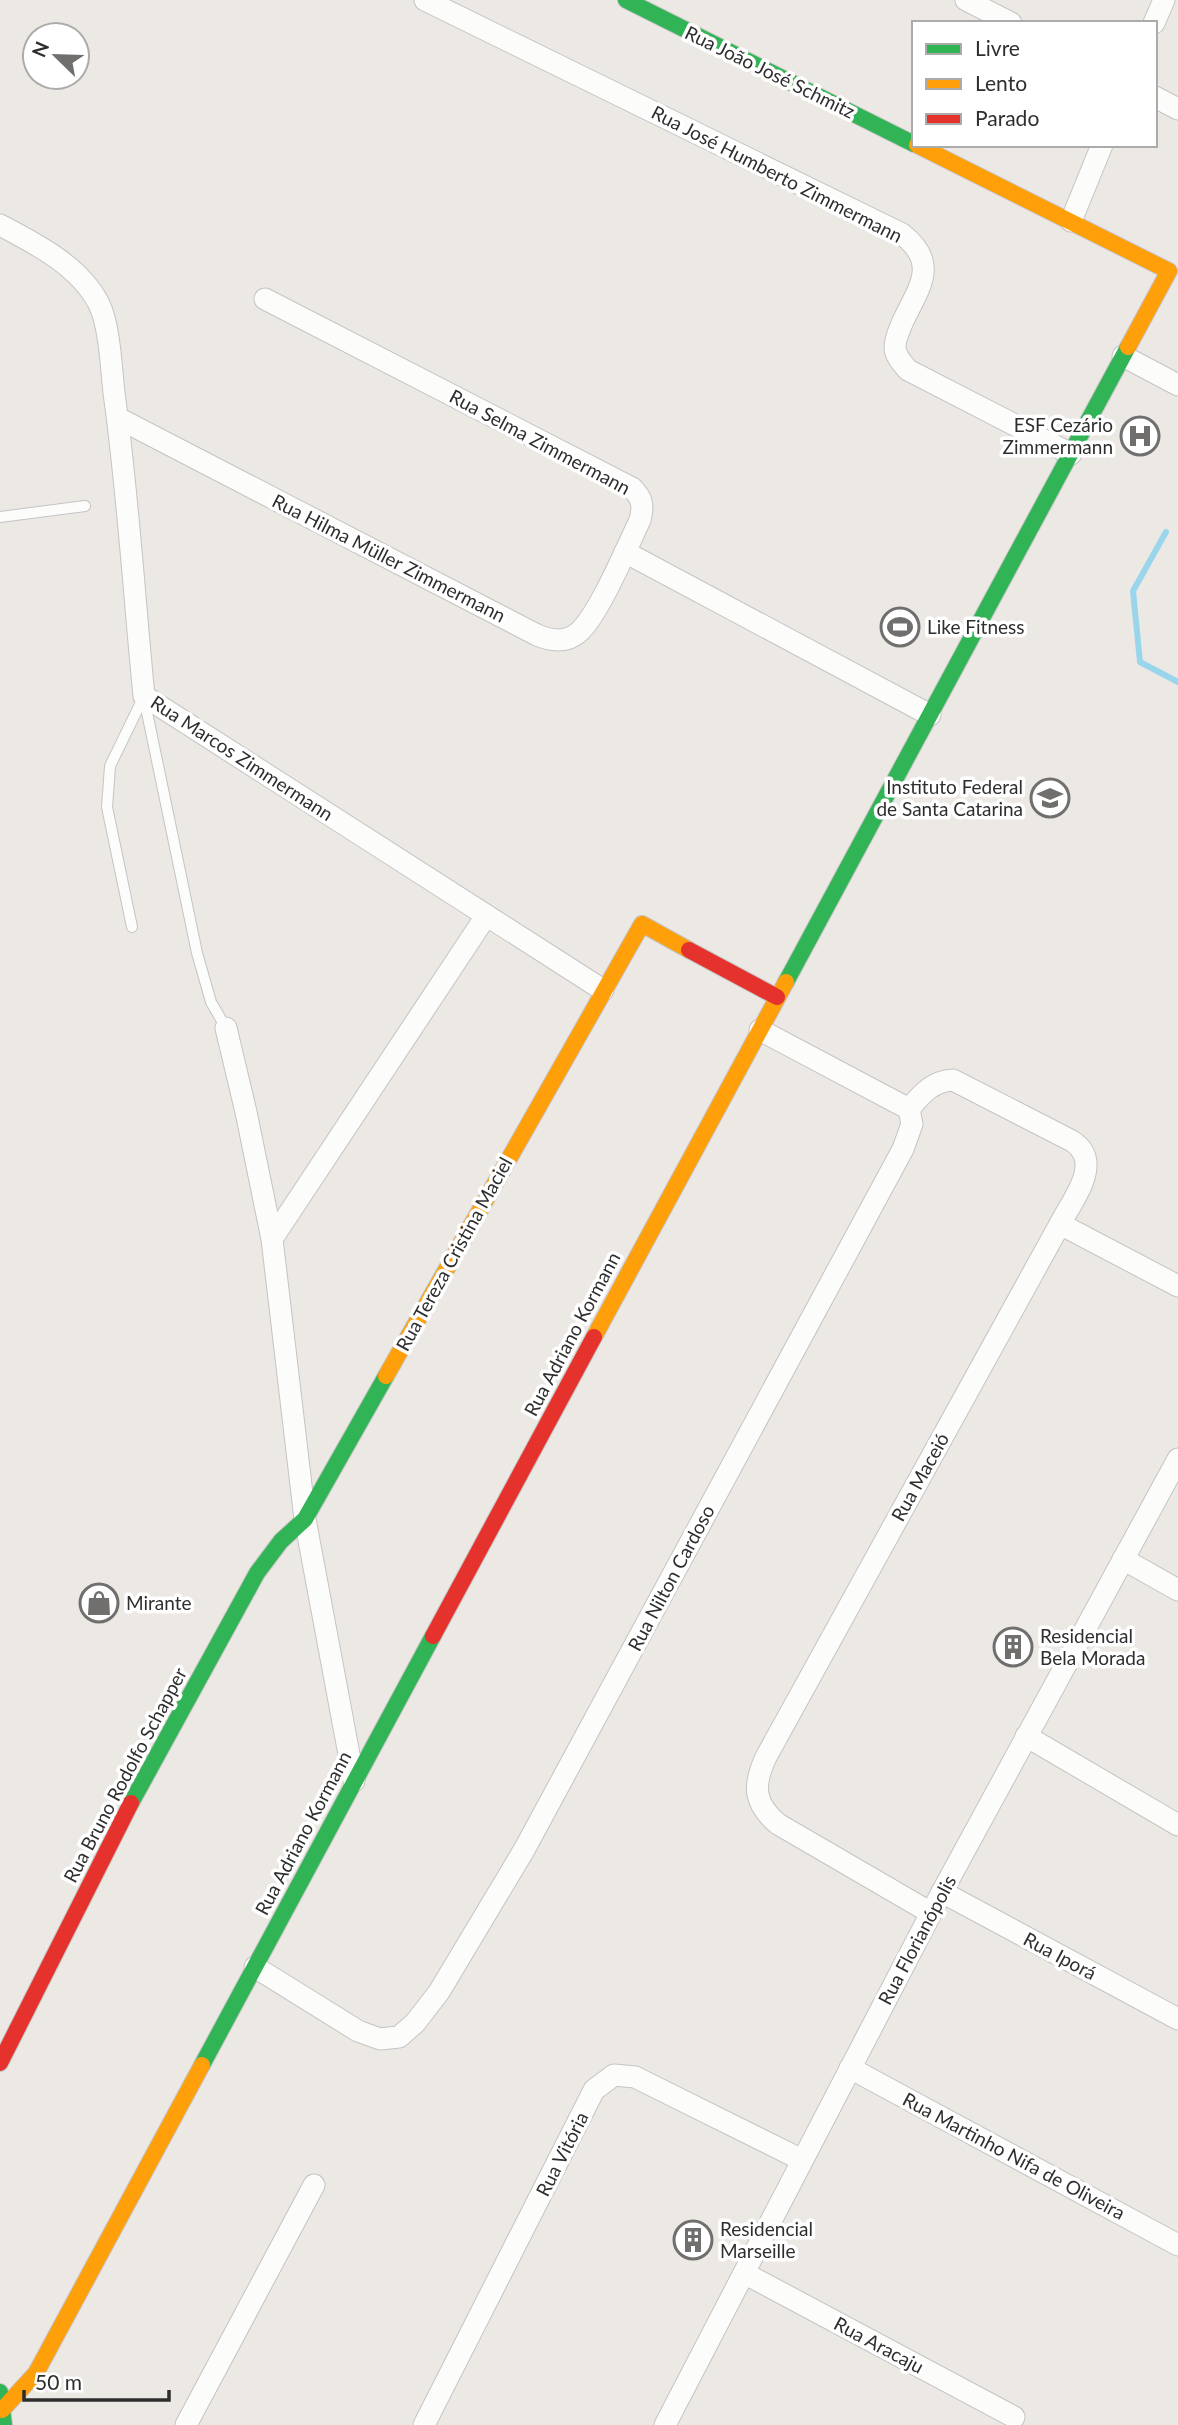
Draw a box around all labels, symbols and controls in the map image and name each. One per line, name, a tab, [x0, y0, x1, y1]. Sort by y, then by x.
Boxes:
street label: Rua João José Schmitz	[682, 20, 859, 123]
north arrow	[21, 21, 91, 91]
legend	[912, 21, 1157, 147]
text: Livre	[975, 35, 1020, 60]
text: N	[26, 38, 53, 60]
text: Lento	[975, 70, 1027, 95]
street label: Rua José Humberto Zimmermann	[648, 100, 906, 247]
text: Parado	[975, 105, 1039, 130]
street label: Rua Selma Zimmermann	[446, 384, 635, 499]
place label: ESF Cezário Zimmermann	[1003, 413, 1113, 458]
hospital icon: ESF Cezário Zimmermann	[1119, 415, 1161, 457]
street label: Rua Hilma Müller Zimmermann	[269, 489, 510, 627]
sports icon: Like Fitness	[879, 606, 921, 648]
place label: Like Fitness	[927, 615, 1025, 638]
street label: Rua Marcos Zimmermann	[147, 690, 338, 825]
place label: Instituto Federal de Santa Catarina	[876, 775, 1023, 820]
school or university icon: Instituto Federal de Santa Catarina	[1029, 777, 1071, 819]
street label: Rua Tereza Cristina Maciel	[391, 1153, 516, 1355]
street label: Rua Adriano Kormann	[519, 1248, 624, 1420]
street label: Rua Maceió	[886, 1429, 953, 1525]
street label: Rua Nilton Cardoso	[622, 1501, 719, 1655]
shop icon: Mirante	[78, 1582, 120, 1624]
place label: Mirante	[126, 1591, 192, 1614]
place label: Residencial Bela Morada	[1040, 1624, 1145, 1669]
building icon: Residencial Bela Morada	[992, 1626, 1034, 1668]
street label: Rua Bruno Rodolfo Schapper	[58, 1663, 191, 1886]
street label: Rua Adriano Kormann	[250, 1747, 355, 1919]
street label: Rua Florianópolis	[873, 1871, 960, 2008]
street label: Rua Iporá	[1020, 1927, 1101, 1984]
street label: Rua Martinho Nifa de Oliveira	[899, 2087, 1129, 2224]
street label: Rua Vitória	[531, 2108, 593, 2200]
place label: Residencial Marseille	[720, 2217, 813, 2262]
building icon: Residencial Marseille	[672, 2219, 714, 2261]
street label: Rua Aracaju	[830, 2311, 928, 2378]
scale bar	[24, 2358, 170, 2402]
text: 50 m	[35, 2369, 82, 2394]

